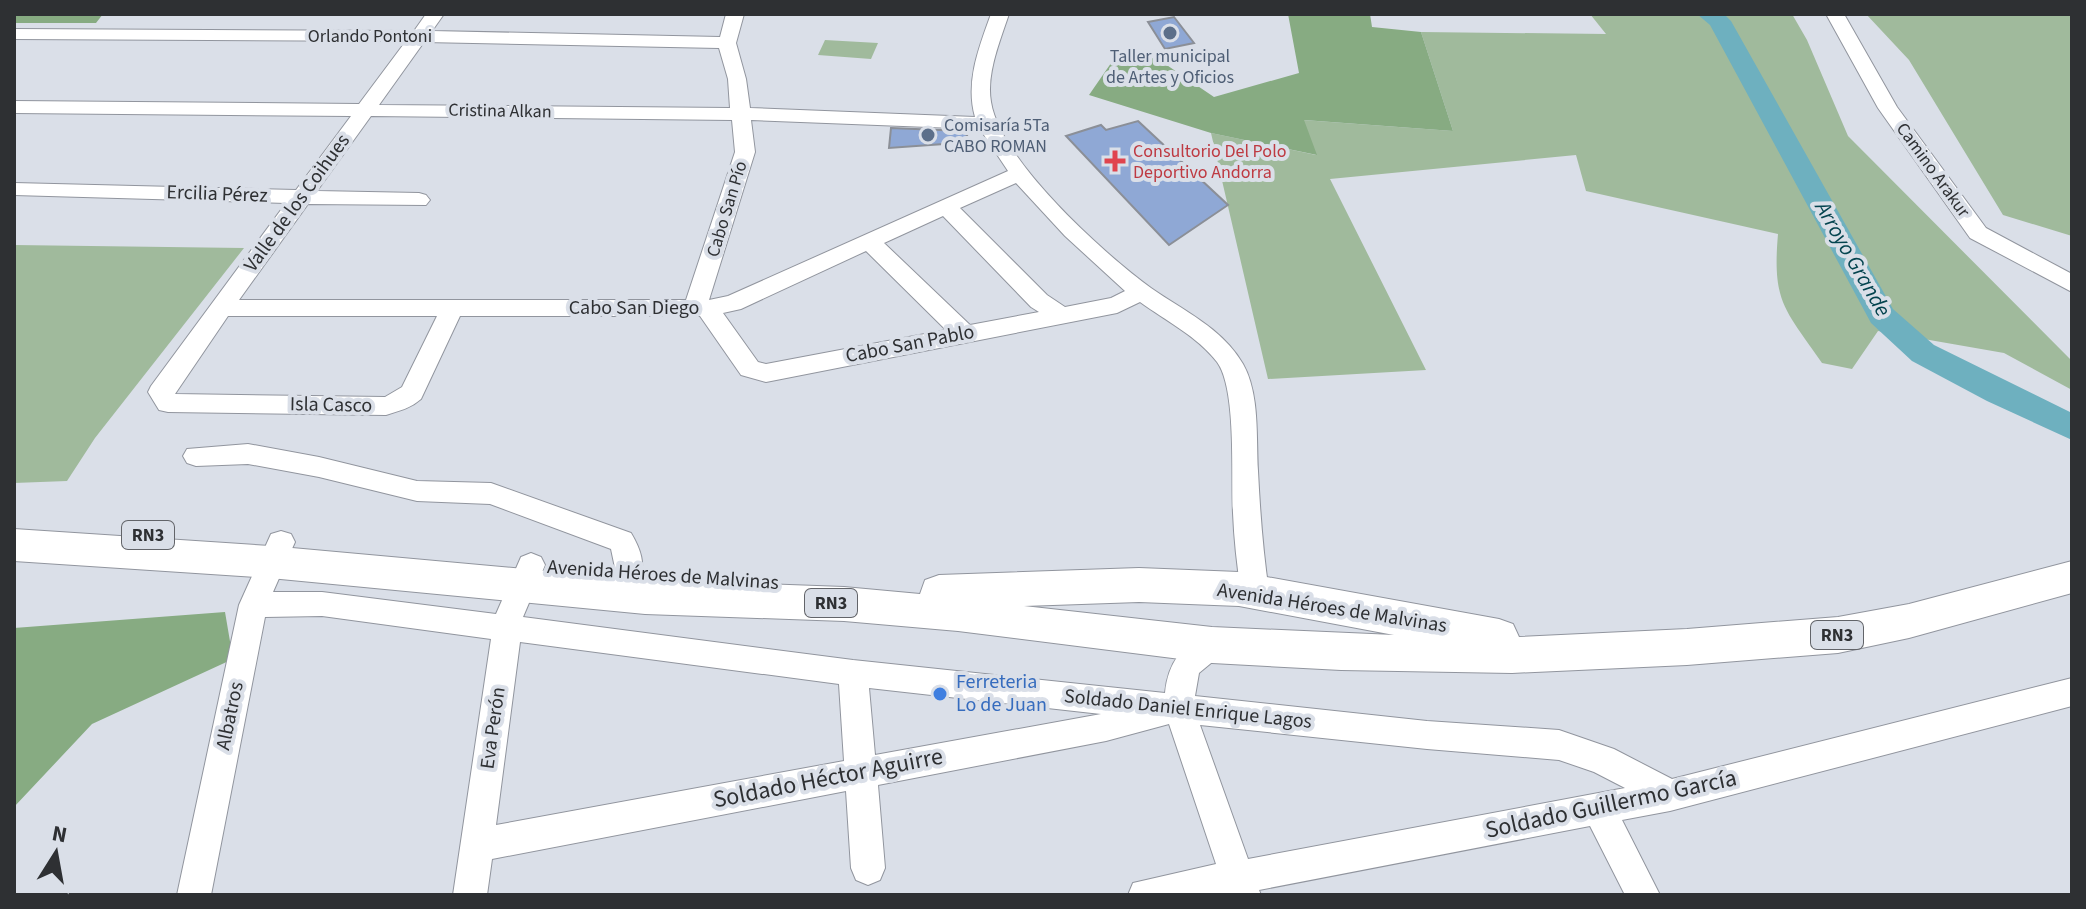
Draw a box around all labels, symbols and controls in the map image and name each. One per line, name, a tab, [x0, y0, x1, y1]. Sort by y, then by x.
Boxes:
street label: Orlando Pontoni	[308, 24, 432, 49]
marker: Taller municipal de Artes y Oficios	[1161, 24, 1179, 42]
place label: Taller municipal de Artes y Oficios	[1106, 44, 1234, 90]
street label: Cristina Alkan	[448, 98, 552, 124]
place label: Comisaría 5Ta CABO ROMAN	[944, 113, 1050, 159]
street label: Camino Arakur	[1890, 118, 1976, 223]
marker: Comisaría 5Ta CABO ROMAN	[919, 126, 937, 144]
street label: Valle de los Coihues	[237, 128, 357, 278]
place label: Consultorio Del Polo Deportivo Andorra	[1133, 139, 1286, 185]
marker: Consultorio Del Polo Deportivo Andorra	[1104, 150, 1126, 172]
street label: Cabo San Pío	[701, 158, 753, 260]
street label: Ercilia Pérez	[166, 178, 268, 210]
water label: Arroyo Grande	[1806, 194, 1899, 323]
street label: Cabo San Diego	[569, 294, 699, 322]
street label: Cabo San Pablo	[843, 318, 977, 370]
street label: Isla Casco	[290, 390, 372, 420]
road number: RN3	[122, 521, 174, 549]
street label: Avenida Héroes de Malvinas	[546, 553, 780, 597]
street label: Avenida Héroes de Malvinas	[1215, 576, 1449, 640]
road number: RN3	[805, 589, 857, 617]
road number: RN3	[1811, 621, 1863, 649]
place label: Ferreteria Lo de Juan	[956, 668, 1047, 719]
street label: Albatros	[209, 679, 251, 753]
street label: Soldado Daniel Enrique Lagos	[1063, 682, 1313, 736]
street label: Eva Perón	[473, 685, 513, 771]
marker: Ferreteria Lo de Juan	[931, 685, 949, 703]
street label: Soldado Héctor Aguirre	[710, 739, 946, 817]
street label: Soldado Guillermo García	[1482, 760, 1740, 848]
north arrow	[16, 813, 96, 893]
text: N	[49, 817, 70, 851]

